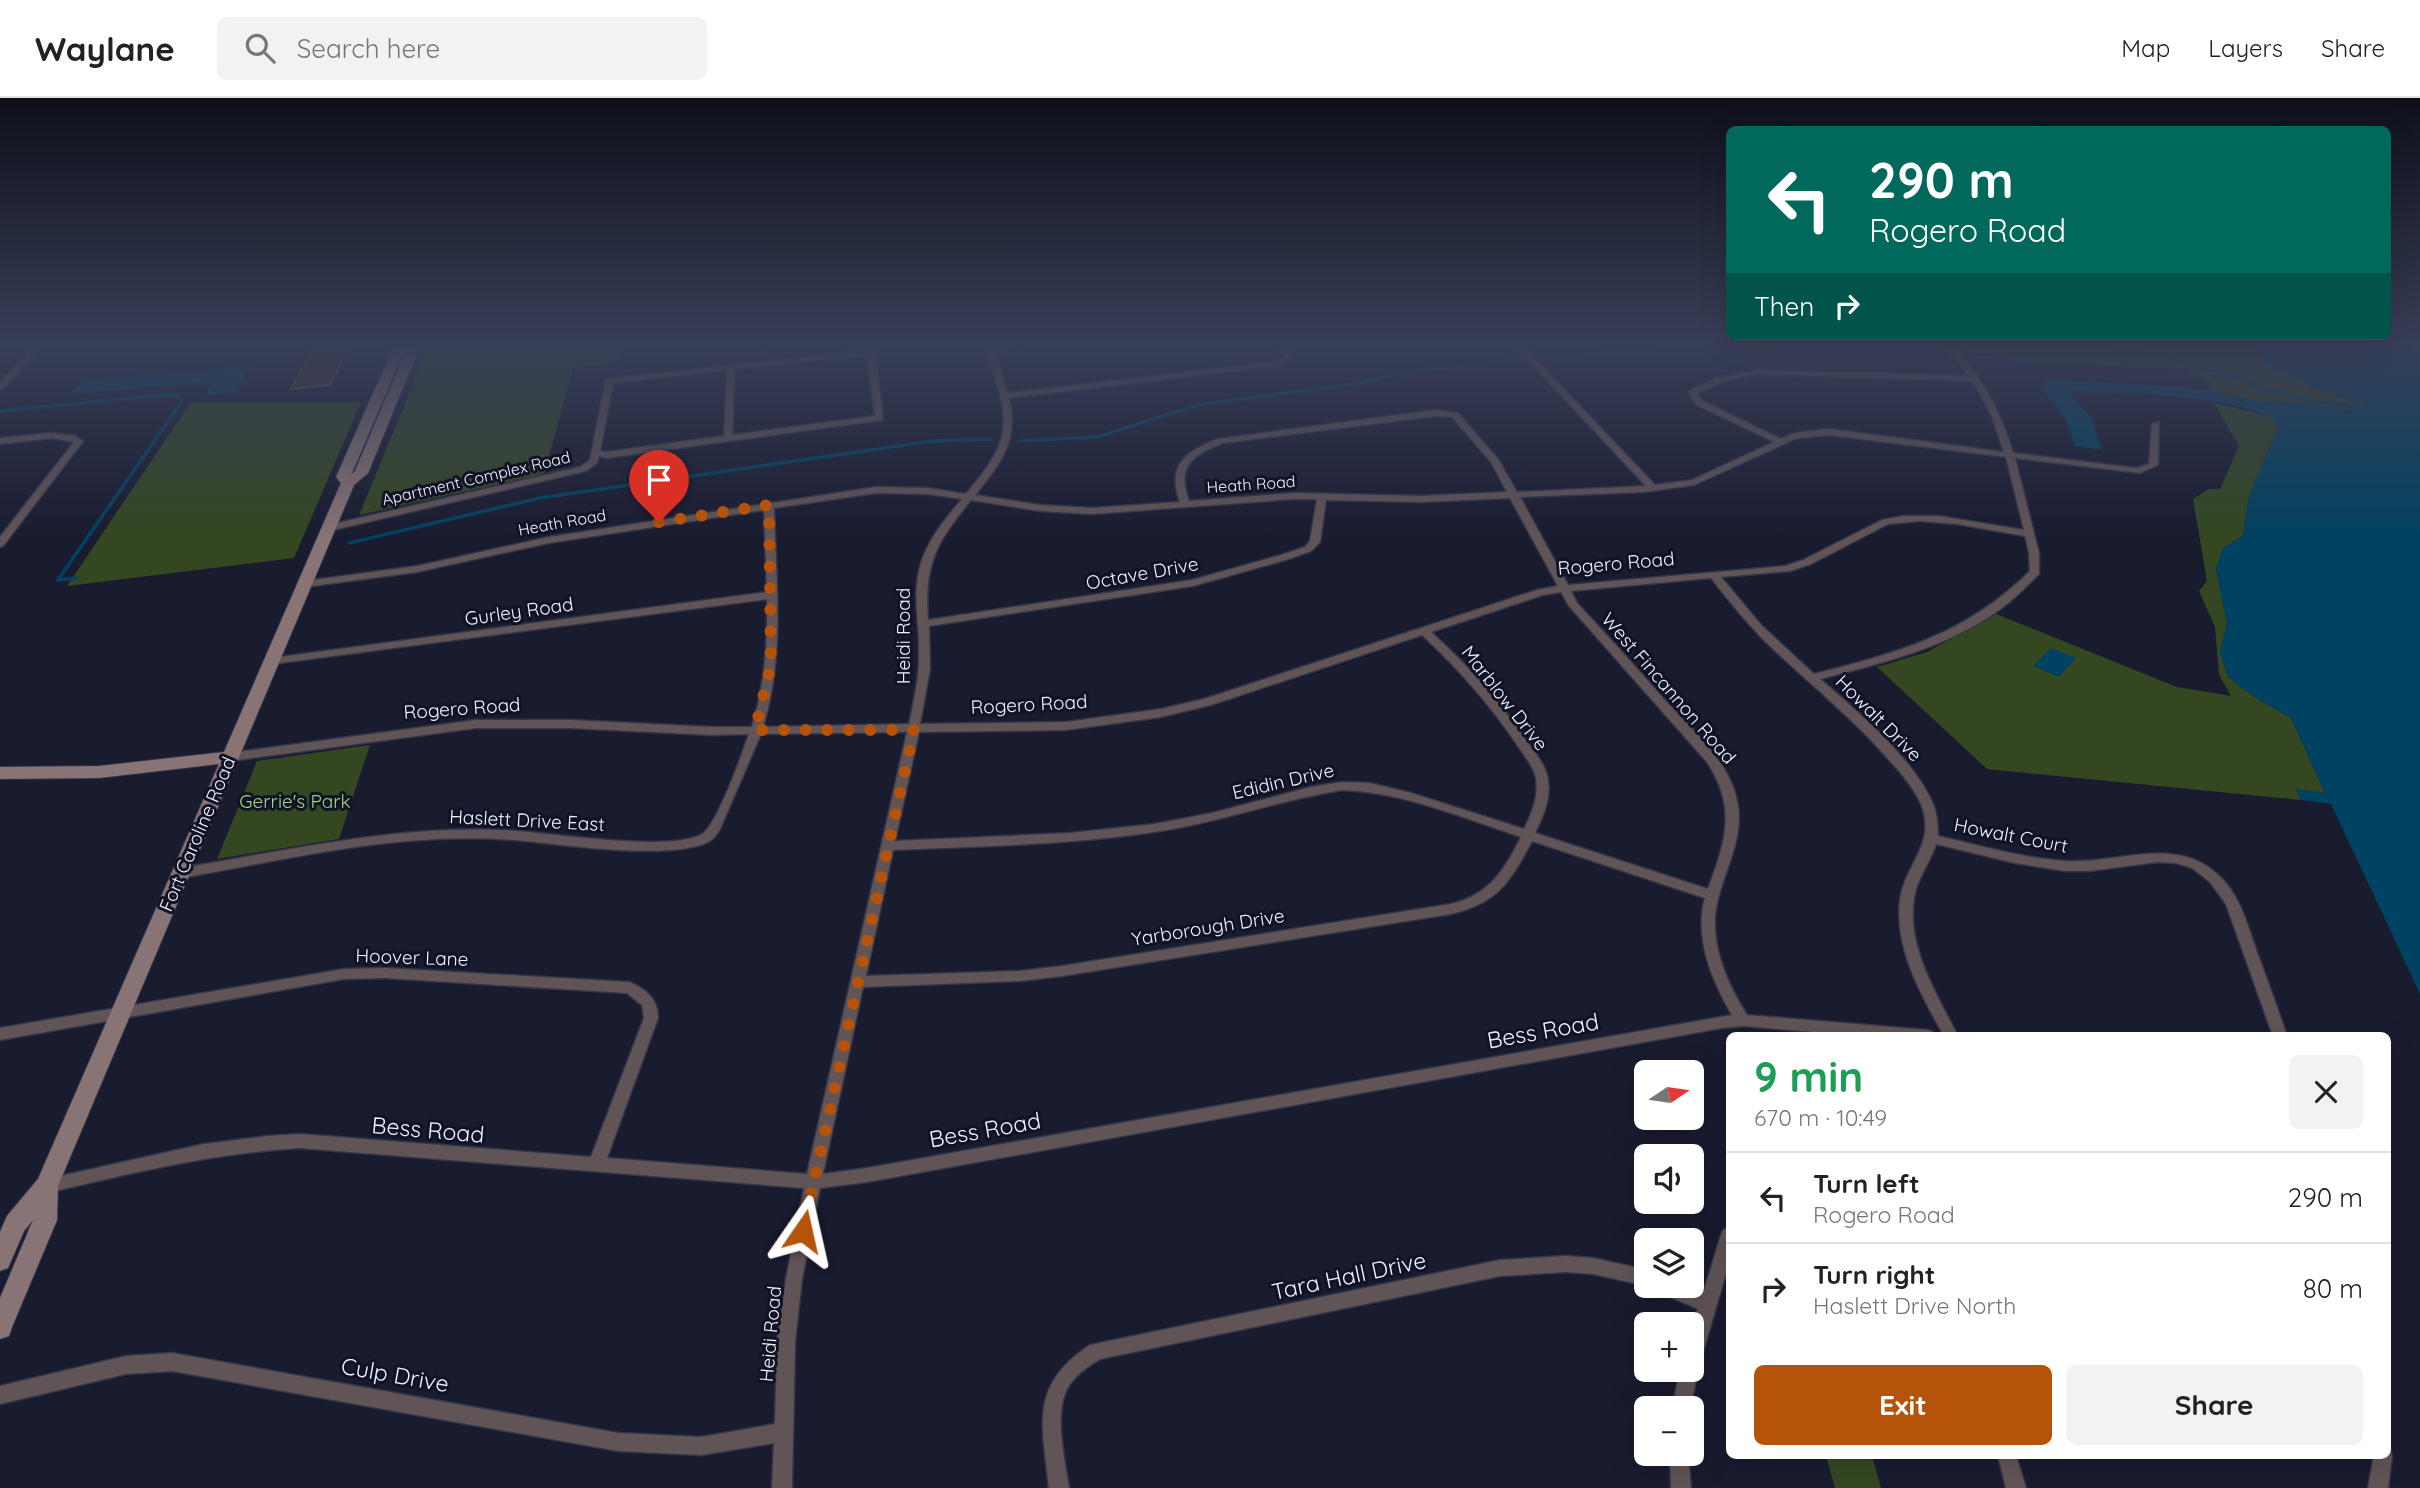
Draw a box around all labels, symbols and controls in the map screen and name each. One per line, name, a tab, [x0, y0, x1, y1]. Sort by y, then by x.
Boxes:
search box	[217, 17, 707, 80]
text: Waylane	[35, 28, 175, 69]
icon: search	[241, 29, 279, 67]
text: Search here	[297, 32, 440, 65]
text: Map	[2121, 33, 2170, 63]
text: Layers	[2208, 33, 2283, 63]
text: Share	[2321, 33, 2385, 63]
text: 290 m	[1869, 149, 2014, 210]
icon: left	[1754, 154, 1845, 245]
text: Rogero Road	[1869, 210, 2066, 250]
icon: right	[1828, 287, 1866, 325]
text: Then	[1754, 290, 1814, 323]
street label: Apartment Complex Road	[380, 447, 572, 509]
pin	[629, 450, 689, 522]
icon: arrive	[640, 461, 678, 499]
street label: Heath Road	[1206, 471, 1296, 497]
street label: Heath Road	[516, 504, 608, 540]
street label: Rogero Road	[1557, 546, 1675, 580]
street label: Octave Drive	[1084, 551, 1200, 595]
street label: Heidi Road	[891, 588, 915, 684]
street label: Gurley Road	[463, 592, 575, 630]
street label: West Fincannon Road	[1597, 607, 1741, 769]
street label: Marblow Drive	[1456, 641, 1554, 755]
street label: Howalt Drive	[1831, 670, 1927, 766]
street label: Rogero Road	[970, 689, 1088, 719]
street label: Rogero Road	[403, 692, 521, 724]
street label: Fort Caroline Road	[154, 753, 240, 915]
street label: Edidin Drive	[1230, 758, 1336, 804]
park label: Gerrie's Park	[239, 789, 351, 813]
street label: Haslett Drive East	[449, 804, 605, 836]
street label: Howalt Court	[1952, 812, 2070, 858]
street label: Yarborough Drive	[1130, 903, 1286, 951]
street label: Hoover Lane	[355, 943, 469, 971]
street label: Bess Road	[1485, 1006, 1601, 1055]
text: 9 min	[1754, 1050, 1863, 1103]
button: close	[2289, 1055, 2363, 1129]
north arrow	[1634, 1060, 1704, 1130]
map controls	[1634, 1060, 1704, 1466]
text: 670 m · 10:49	[1754, 1103, 1887, 1132]
street label: Bess Road	[927, 1105, 1043, 1154]
street label: Bess Road	[371, 1110, 486, 1149]
button: sound	[1634, 1144, 1704, 1214]
text: Turn left	[1813, 1167, 1920, 1200]
icon: left	[1754, 1179, 1792, 1217]
text: 290 m	[2288, 1181, 2363, 1214]
position arrow	[766, 1194, 840, 1268]
text: Rogero Road	[1813, 1200, 1955, 1229]
button: layers	[1634, 1228, 1704, 1298]
street label: Tara Hall Drive	[1269, 1245, 1429, 1306]
text: Turn right	[1813, 1258, 1935, 1291]
icon: right	[1754, 1270, 1792, 1308]
text: 80 m	[2303, 1272, 2363, 1305]
street label: Heidi Road	[754, 1285, 786, 1383]
text: Haslett Drive North	[1813, 1291, 2016, 1320]
button: +	[1634, 1312, 1704, 1382]
street label: Culp Drive	[339, 1351, 451, 1398]
button: Exit	[1754, 1365, 2052, 1445]
button: Share	[2066, 1365, 2363, 1445]
button: −	[1634, 1396, 1704, 1466]

